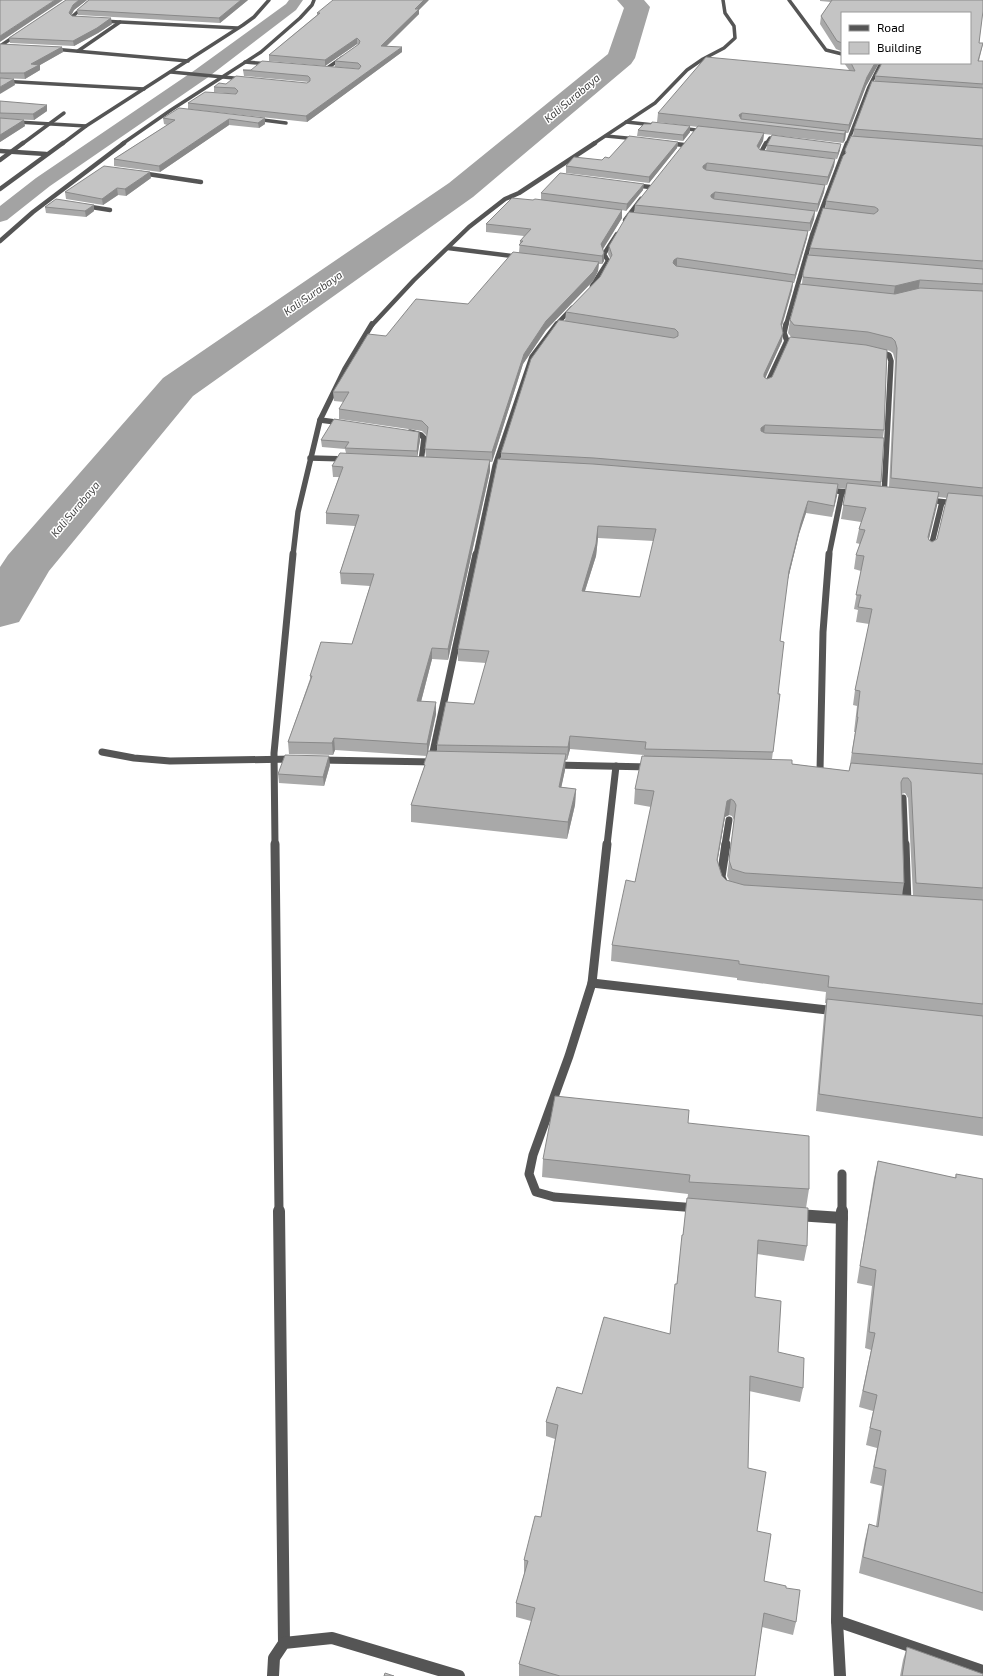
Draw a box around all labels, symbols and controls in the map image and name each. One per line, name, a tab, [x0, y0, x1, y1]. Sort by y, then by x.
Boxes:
legend	[841, 12, 971, 64]
text: Road	[877, 20, 905, 34]
text: Building	[877, 40, 922, 54]
water label: Kali Surabaya	[541, 71, 603, 125]
water label: Kali Surabaya	[281, 268, 345, 318]
water label: Kali Surabaya	[48, 478, 102, 540]

